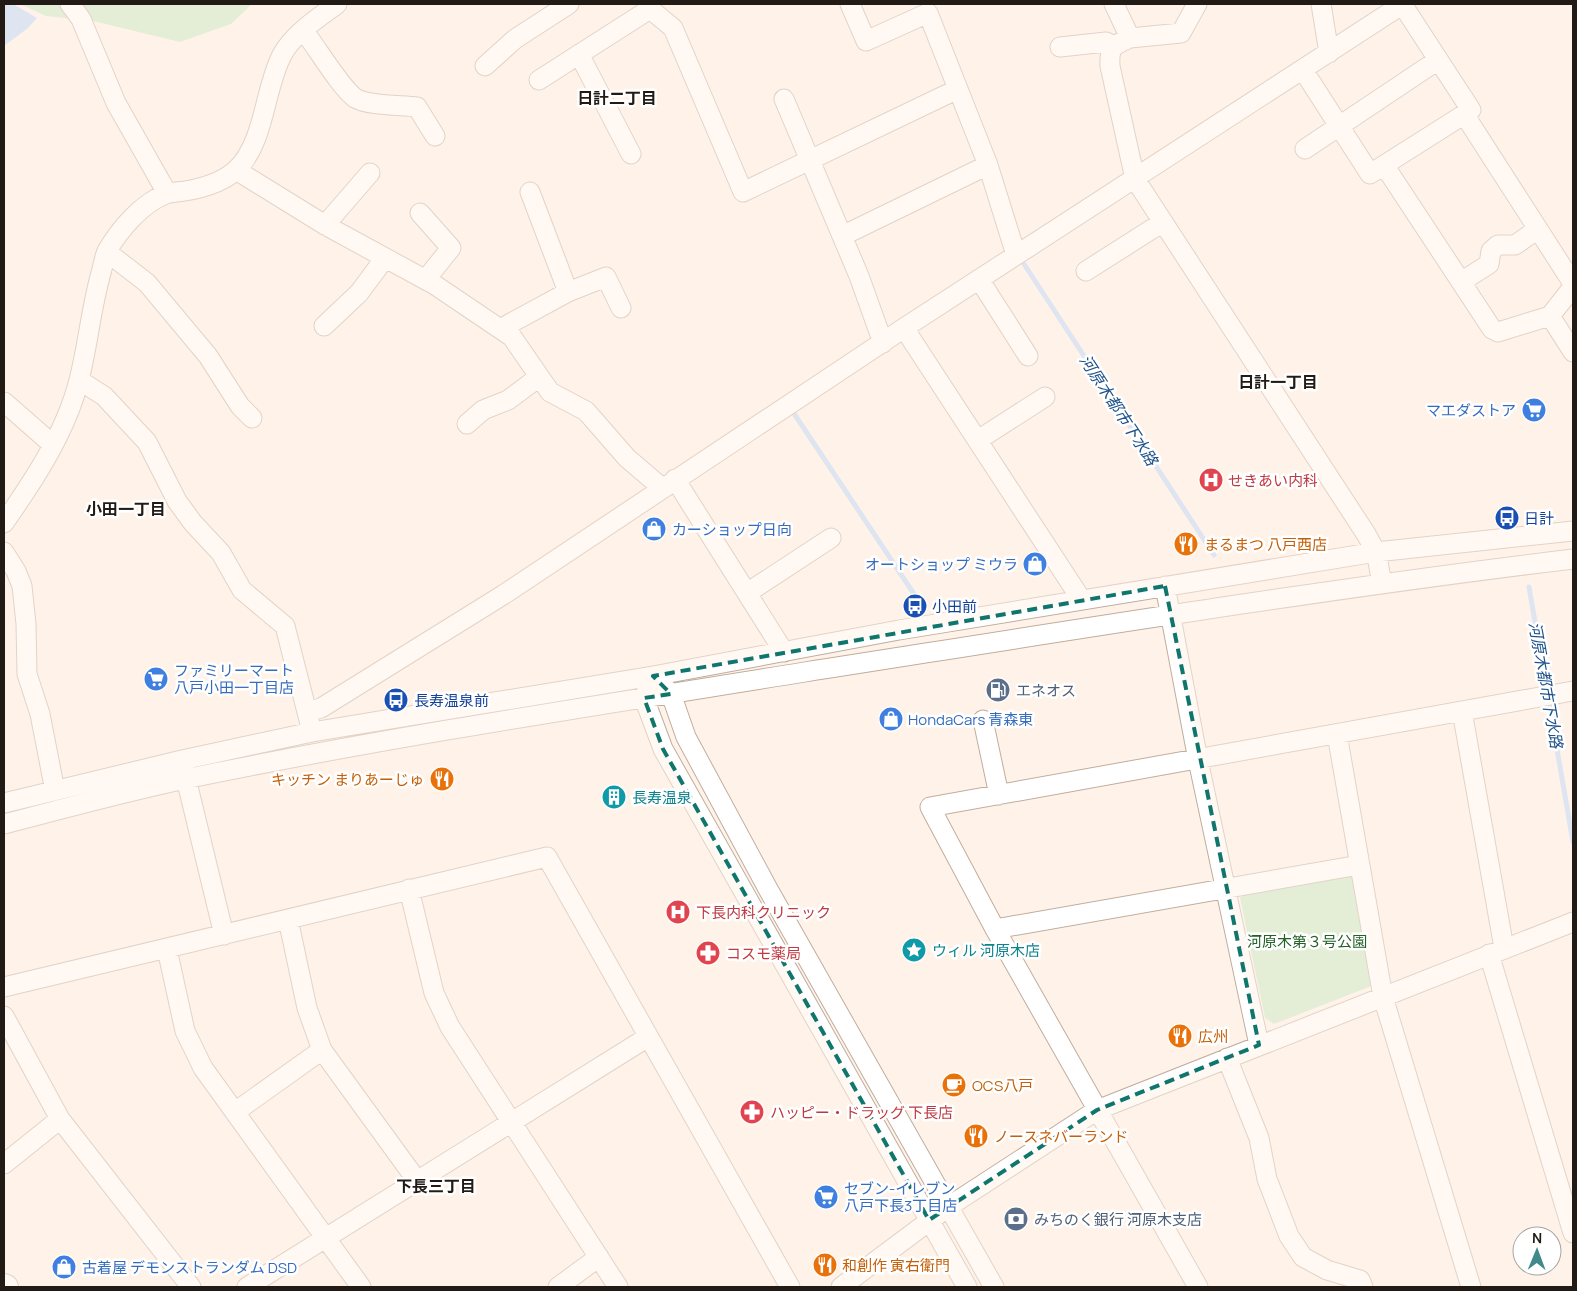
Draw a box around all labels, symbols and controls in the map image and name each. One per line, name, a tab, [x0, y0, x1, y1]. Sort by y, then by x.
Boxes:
district label: 日計二丁目	[577, 87, 657, 109]
water label: 河原木都市下水路	[1075, 350, 1164, 471]
district label: 日計一丁目	[1238, 371, 1318, 393]
supermarket icon: マエダストア	[1521, 397, 1547, 423]
place label: マエダストア	[1426, 400, 1516, 421]
hospital icon: せきあい内科	[1198, 467, 1224, 493]
place label: せきあい内科	[1228, 470, 1318, 491]
district label: 小田一丁目	[86, 498, 166, 520]
bus stop icon: 日計	[1494, 505, 1520, 531]
place label: 日計	[1524, 508, 1554, 529]
shop icon: カーショップ日向	[641, 516, 667, 542]
place label: カーショップ日向	[672, 519, 792, 540]
restaurant icon: まるまつ 八戸西店	[1173, 531, 1199, 557]
place label: まるまつ 八戸西店	[1204, 534, 1327, 555]
shop icon: オートショップ ミウラ	[1022, 551, 1048, 577]
place label: オートショップ ミウラ	[865, 554, 1018, 575]
bus stop icon: 小田前	[902, 593, 928, 619]
place label: 小田前	[932, 596, 977, 617]
water label: 河原木都市下水路	[1524, 620, 1568, 752]
place label: ファミリーマート 八戸小田一丁目店	[174, 660, 294, 698]
supermarket icon: ファミリーマート 八戸小田一丁目店	[143, 666, 169, 692]
fuel station icon: エネオス	[985, 677, 1011, 703]
place label: エネオス	[1016, 680, 1076, 701]
bus stop icon: 長寿温泉前	[383, 687, 409, 713]
place label: 長寿温泉前	[414, 690, 489, 711]
shop icon: HondaCars 青森東	[878, 706, 904, 732]
place label: HondaCars 青森東	[908, 709, 1033, 730]
restaurant icon: キッチン まりあーじゅ	[429, 766, 455, 792]
place label: キッチン まりあーじゅ	[271, 769, 424, 790]
building icon: 長寿温泉	[601, 784, 627, 810]
place label: 長寿温泉	[632, 787, 692, 808]
hospital icon: 下長内科クリニック	[665, 899, 691, 925]
place label: 下長内科クリニック	[696, 902, 831, 923]
park label: 河原木第３号公園	[1247, 931, 1367, 952]
place icon: ウィル 河原木店	[901, 937, 927, 963]
pharmacy icon: コスモ薬局	[695, 940, 721, 966]
place label: ウィル 河原木店	[932, 940, 1040, 961]
place label: コスモ薬局	[726, 943, 801, 964]
restaurant icon: 広州	[1167, 1023, 1193, 1049]
place label: 広州	[1198, 1026, 1228, 1047]
cafe icon: OCS八戸	[941, 1072, 967, 1098]
place label: OCS八戸	[972, 1075, 1033, 1096]
pharmacy icon: ハッピー・ドラッグ 下長店	[739, 1099, 765, 1125]
place label: ハッピー・ドラッグ 下長店	[770, 1102, 953, 1123]
restaurant icon: ノースネバーランド	[963, 1123, 989, 1149]
place label: ノースネバーランド	[994, 1126, 1128, 1147]
district label: 下長三丁目	[396, 1175, 476, 1197]
place label: セブン-イレブン 八戸下長3丁目店	[844, 1178, 957, 1216]
supermarket icon: セブン-イレブン 八戸下長3丁目店	[813, 1184, 839, 1210]
bank icon: みちのく銀行 河原木支店	[1003, 1206, 1029, 1232]
place label: みちのく銀行 河原木支店	[1034, 1209, 1202, 1230]
north arrow	[1512, 1226, 1562, 1276]
text: N	[1532, 1228, 1542, 1247]
restaurant icon: 和創作 寅右衛門	[812, 1252, 838, 1278]
shop icon: 古着屋 デモンストランダム DSD	[51, 1254, 77, 1280]
place label: 和創作 寅右衛門	[842, 1255, 950, 1276]
place label: 古着屋 デモンストランダム DSD	[82, 1257, 297, 1278]

